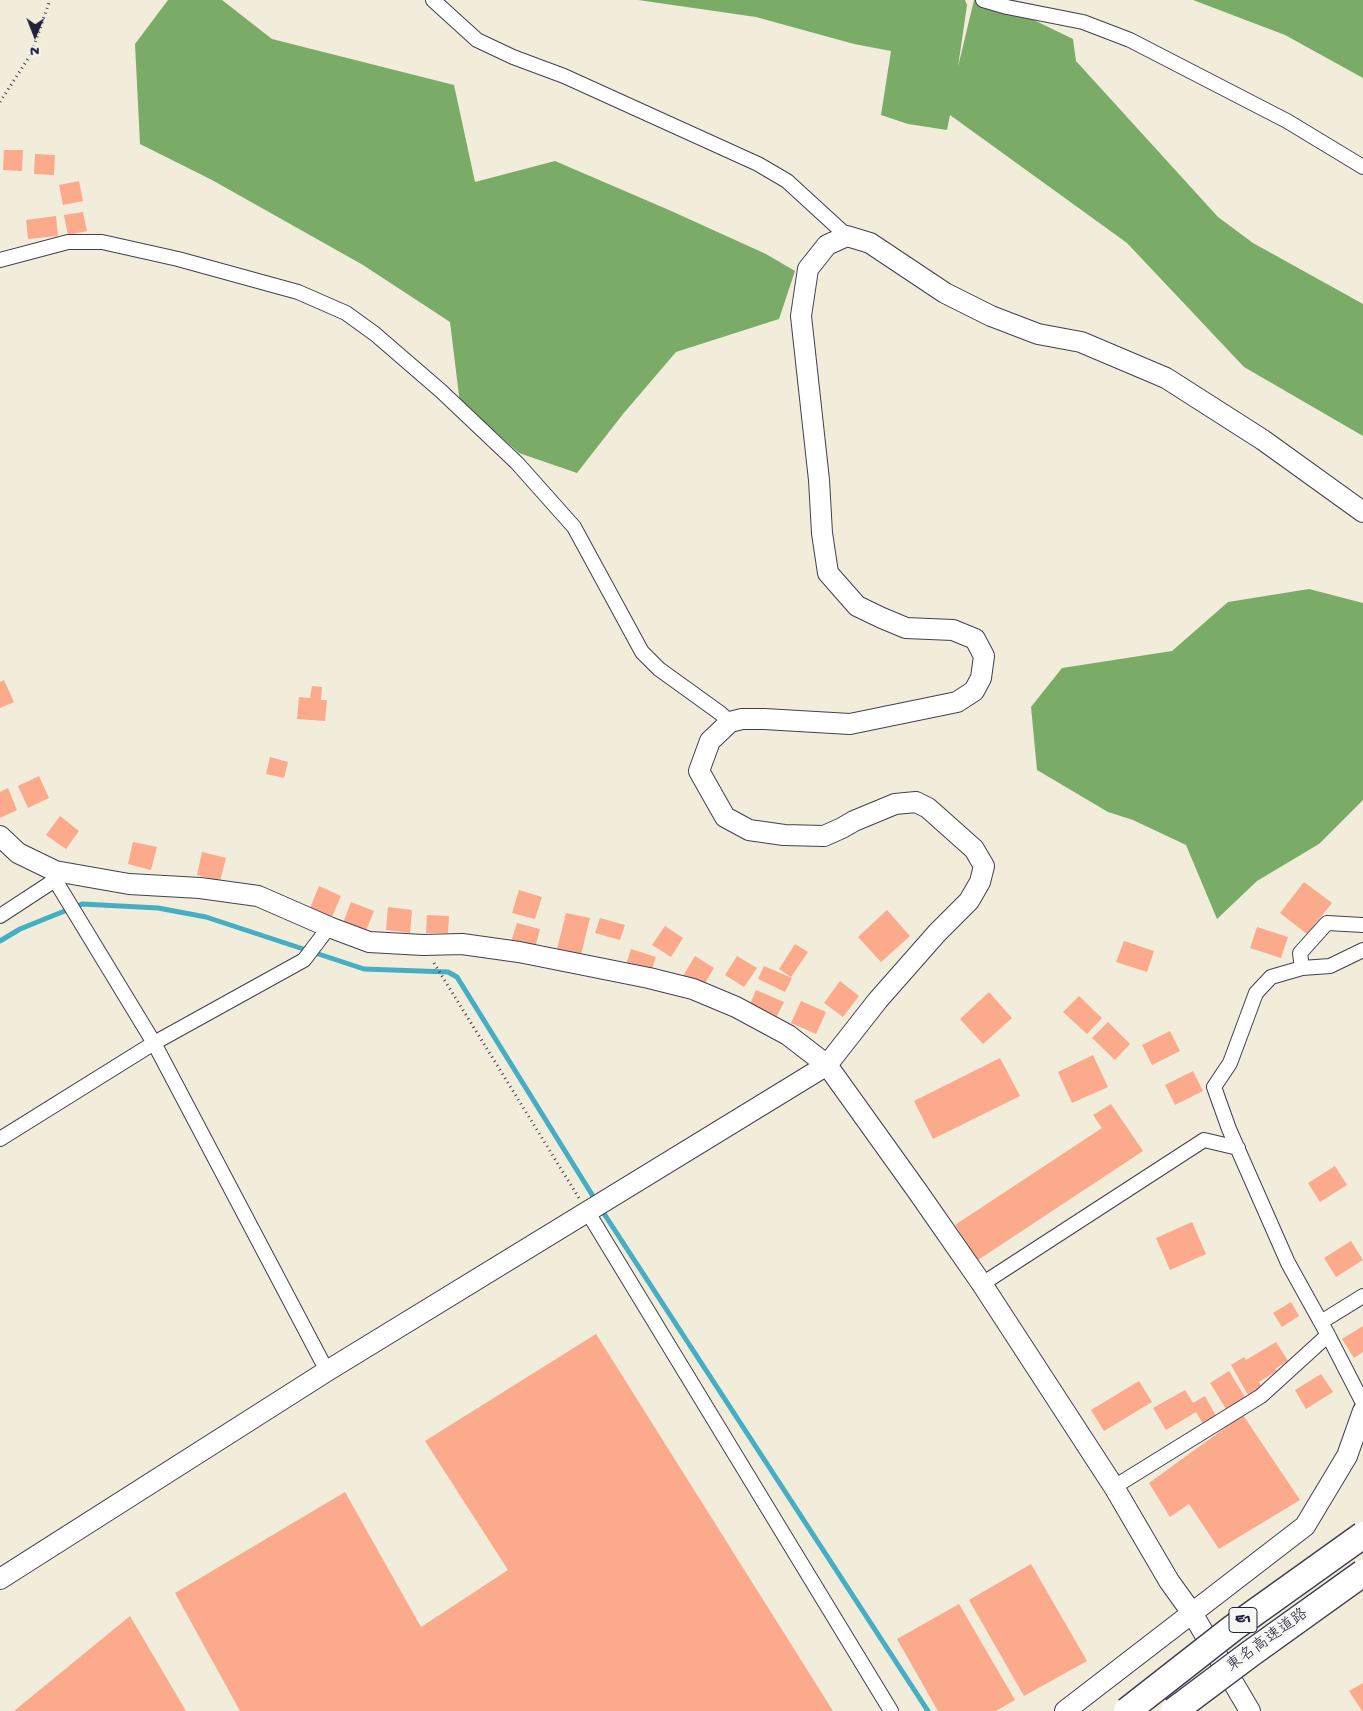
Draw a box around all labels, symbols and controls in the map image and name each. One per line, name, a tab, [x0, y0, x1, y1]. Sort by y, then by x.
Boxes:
north arrow	[10, 10, 60, 60]
text: N	[30, 42, 39, 59]
street label: 東名高速道路	[1224, 1605, 1312, 1677]
road number: E1	[1229, 1608, 1257, 1632]

